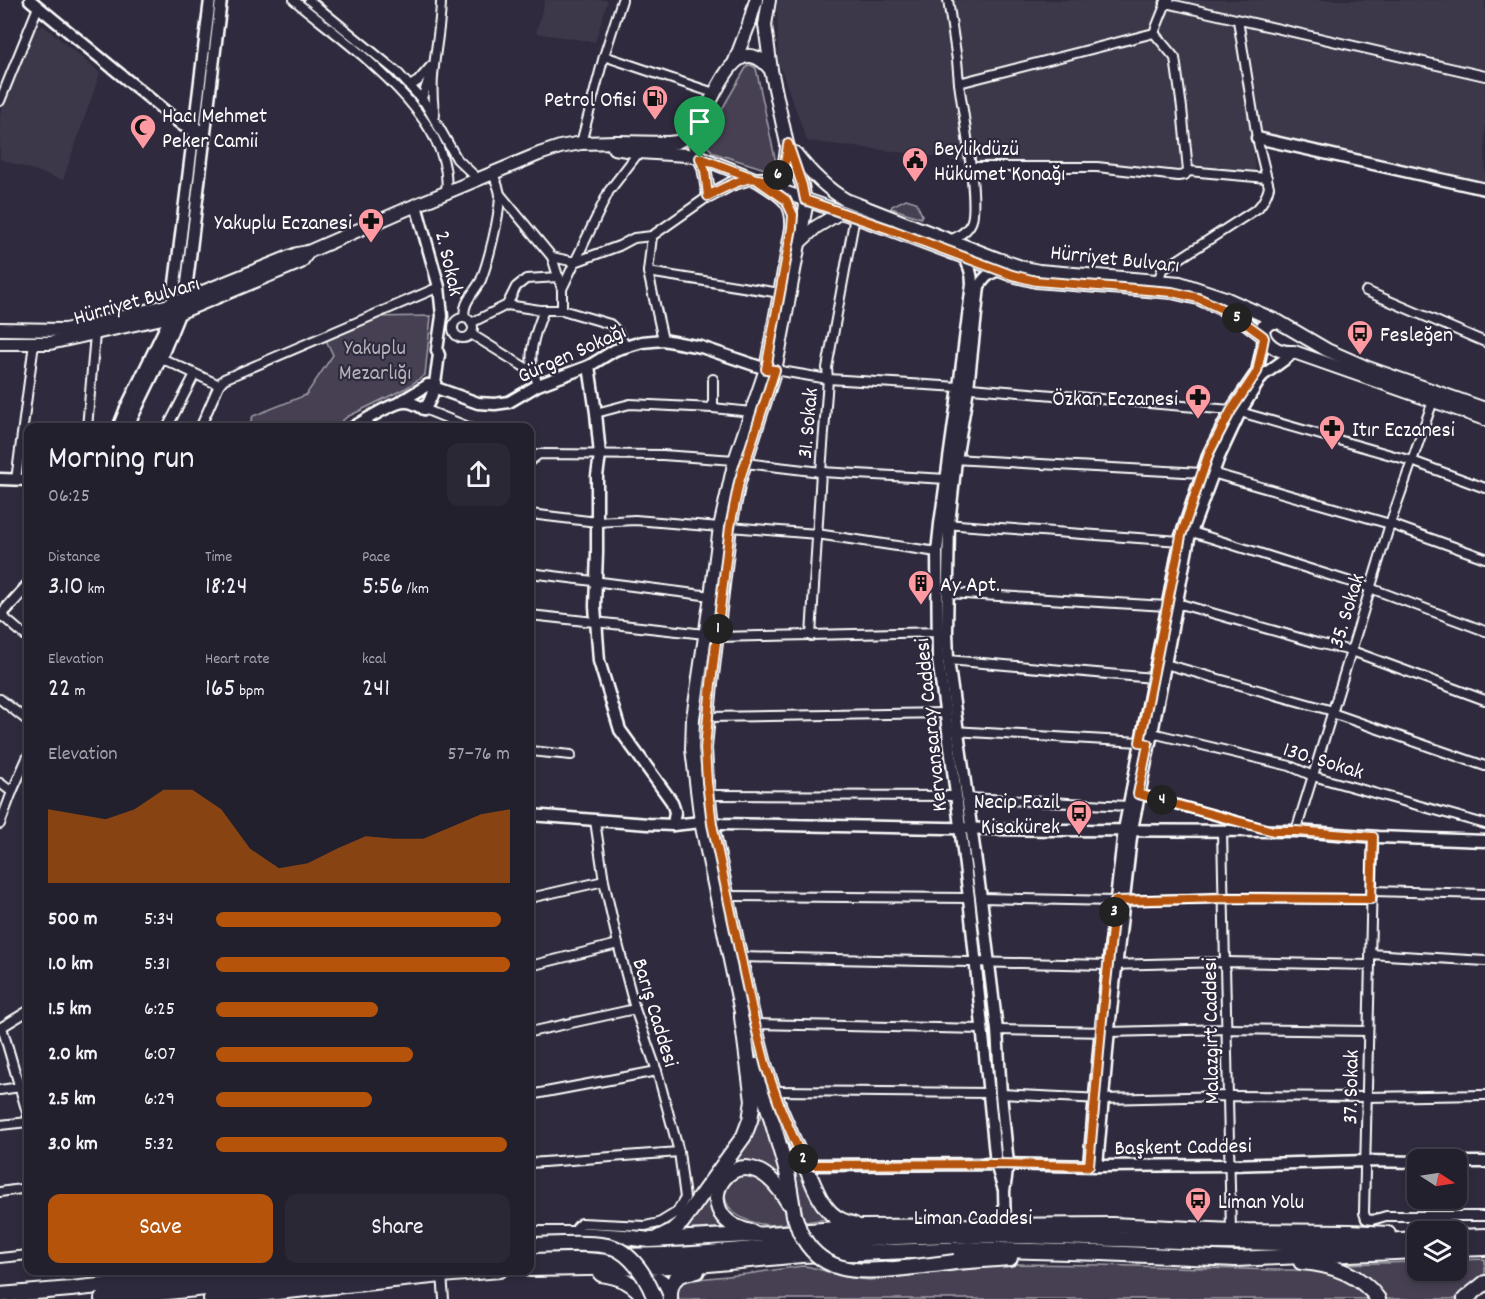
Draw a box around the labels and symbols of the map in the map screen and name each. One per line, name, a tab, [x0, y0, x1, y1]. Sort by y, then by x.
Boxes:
fuel station icon: Petrol Ofisi	[640, 83, 670, 121]
place label: Petrol Ofisi	[544, 86, 636, 117]
pin	[674, 96, 725, 158]
place label: Hacı Mehmet Peker Camii	[162, 102, 267, 158]
mosque icon: Hacı Mehmet Peker Camii	[128, 112, 158, 150]
place label: Beylikdüzü Hükümet Konağı	[934, 135, 1065, 191]
public building icon: Beylikdüzü Hükümet Konağı	[900, 145, 930, 183]
pin: 6	[763, 160, 793, 190]
pharmacy icon: Yakuplu Eczanesi	[356, 206, 386, 244]
place label: Yakuplu Eczanesi	[215, 209, 352, 240]
street label: 2. Sokak	[425, 228, 470, 300]
street label: Hürriyet Bulvarı	[1049, 238, 1181, 283]
street label: Hürriyet Bulvarı	[70, 270, 204, 335]
pin: 5	[1222, 303, 1252, 333]
street label: Gürgen Sokağı	[513, 317, 632, 393]
bus stop icon: Fesleğen	[1345, 318, 1375, 356]
place label: Fesleğen	[1380, 321, 1453, 352]
park label: Yakuplu Mezarlığı	[339, 334, 411, 390]
pharmacy icon: Özkan Eczanesi	[1183, 382, 1213, 420]
place label: Özkan Eczanesi	[1052, 385, 1178, 416]
street label: 31. Sokak	[791, 387, 828, 460]
pharmacy icon: Itır Eczanesi	[1317, 413, 1347, 451]
place label: Itır Eczanesi	[1352, 416, 1455, 447]
building icon: Ay Apt.	[906, 568, 936, 606]
street label: 35. Sokak	[1322, 570, 1374, 652]
place label: Ay Apt.	[940, 571, 1000, 602]
pin: 1	[703, 614, 733, 644]
street label: Kervansaray Caddesi	[908, 636, 957, 813]
street label: 130. Sokak	[1279, 735, 1367, 789]
pin: 4	[1147, 785, 1177, 815]
place label: Necip Fazil Kisakürek	[974, 788, 1060, 844]
bus stop icon: Necip Fazil Kisakürek	[1064, 798, 1094, 836]
pin: 3	[1099, 897, 1129, 927]
street label: Barış Caddesi	[622, 955, 685, 1071]
street label: Malazgirt Caddesi	[1196, 957, 1229, 1105]
street label: 37. Sokak	[1336, 1049, 1369, 1125]
street label: Başkent Caddesi	[1114, 1132, 1252, 1165]
pin: 2	[788, 1144, 818, 1174]
north arrow	[1407, 1149, 1467, 1209]
bus stop icon: Liman Yolu	[1183, 1185, 1213, 1223]
place label: Liman Yolu	[1218, 1188, 1304, 1219]
street label: Liman Caddesi	[914, 1204, 1032, 1235]

